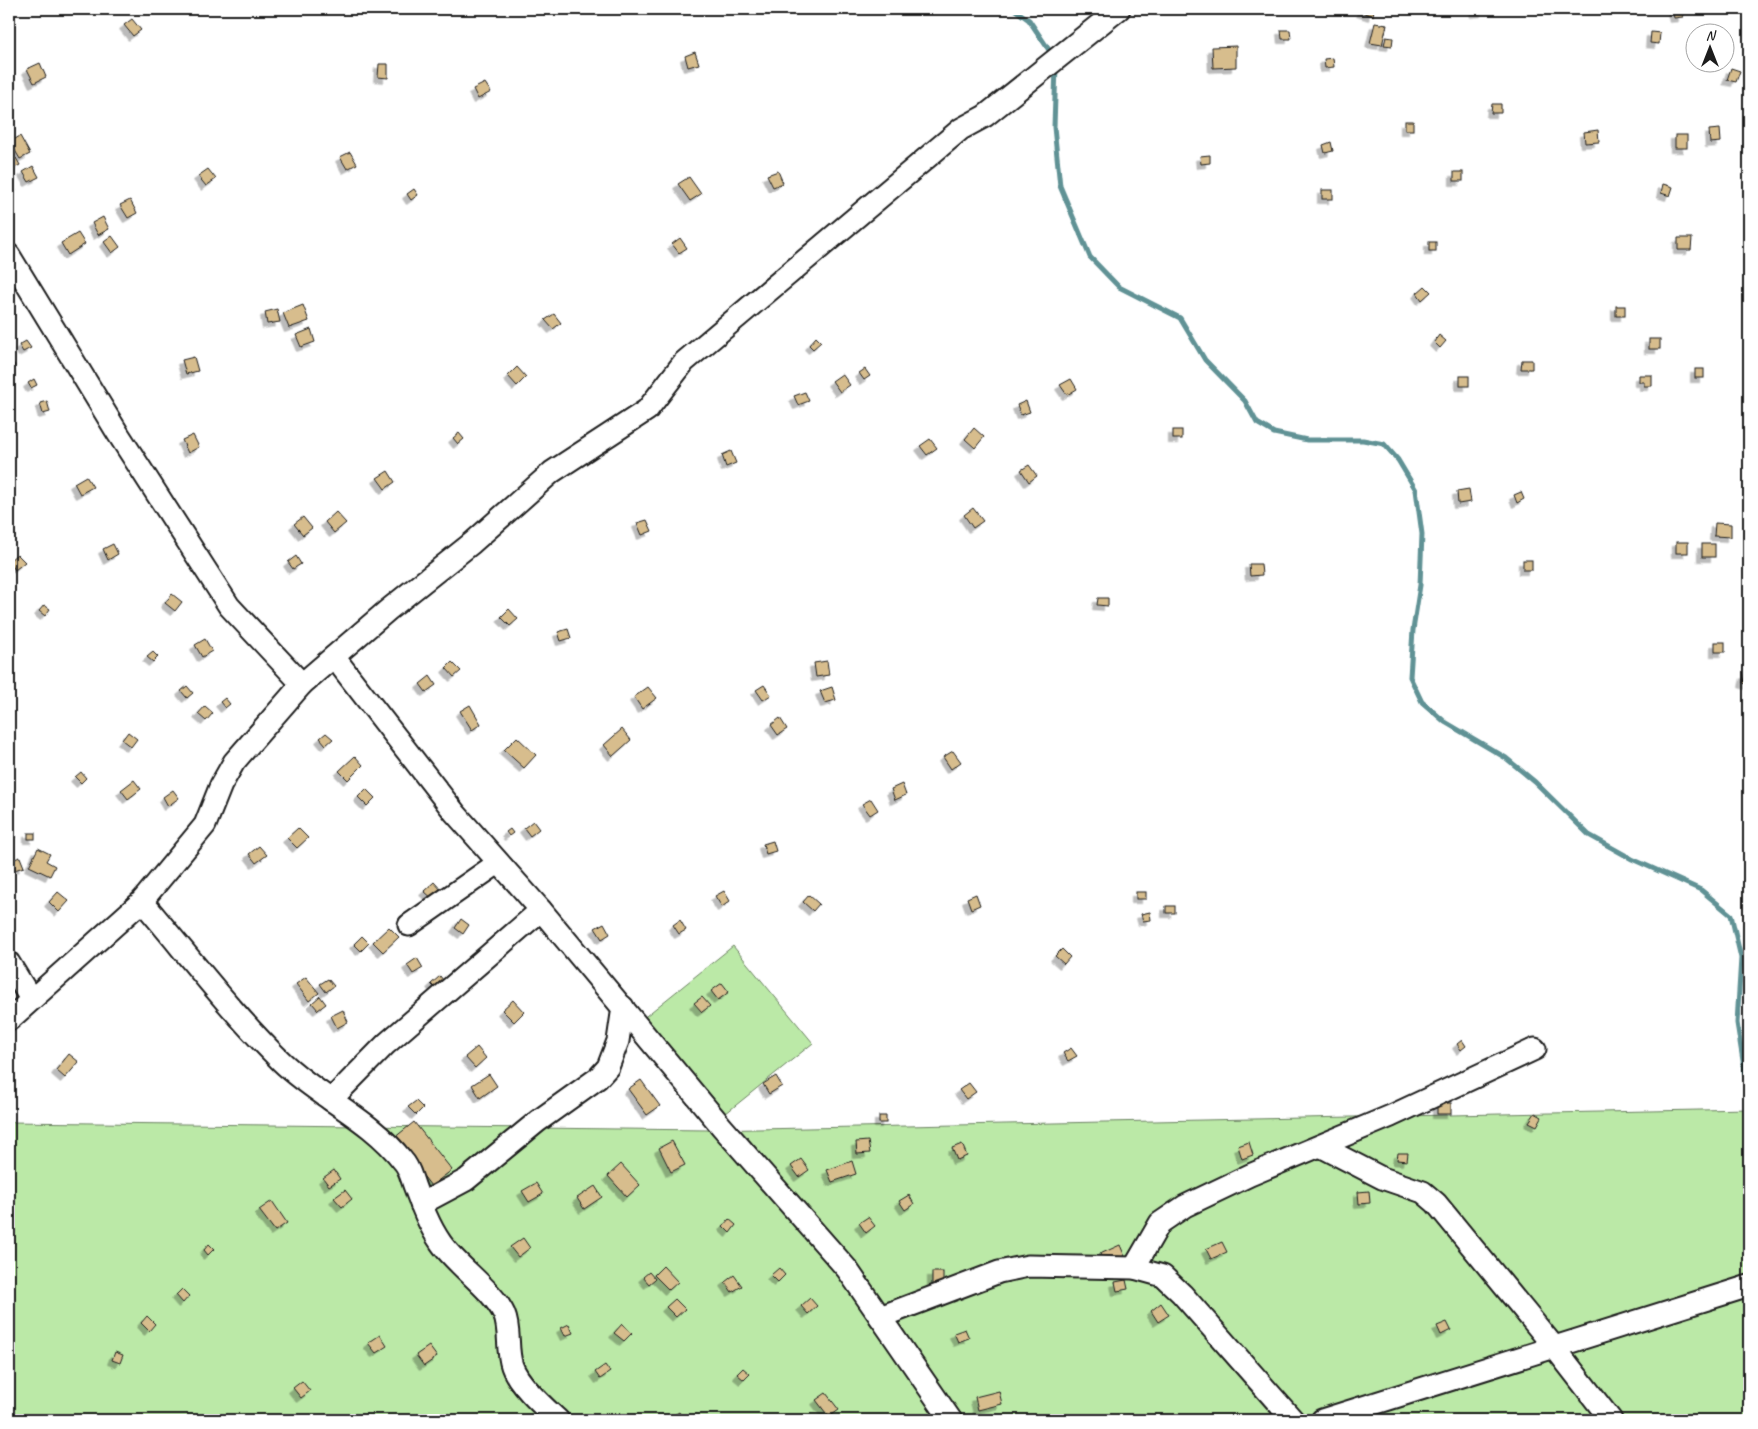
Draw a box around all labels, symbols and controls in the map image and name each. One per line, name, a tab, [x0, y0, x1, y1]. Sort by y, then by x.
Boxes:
north arrow	[1686, 22, 1736, 72]
text: N	[1706, 27, 1717, 44]

